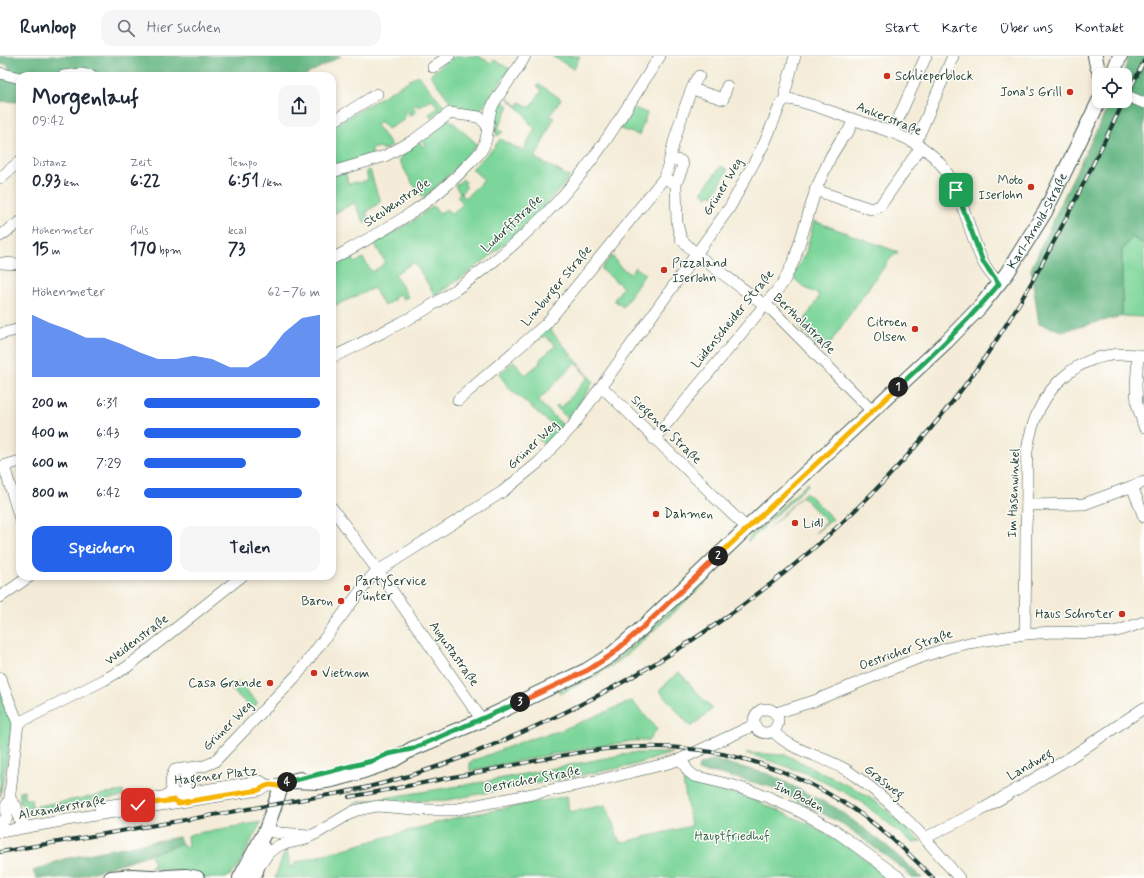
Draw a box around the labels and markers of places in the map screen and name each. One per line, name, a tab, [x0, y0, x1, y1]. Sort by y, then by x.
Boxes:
place label: Schlieperblock	[895, 68, 974, 85]
marker: Schlieperblock	[882, 71, 892, 81]
place label: Jona's Grill	[1000, 84, 1062, 101]
marker: Jona's Grill	[1065, 87, 1075, 97]
place label: Moto Iserlohn	[978, 172, 1023, 204]
pin	[939, 173, 973, 207]
marker: Moto Iserlohn	[1026, 182, 1036, 192]
place label: Pizzaland Iserlohn	[672, 255, 727, 287]
marker: Pizzaland Iserlohn	[659, 265, 669, 275]
place label: Citroen Olsen	[867, 314, 907, 346]
marker: Citroen Olsen	[910, 324, 920, 334]
pin: 1	[888, 377, 908, 397]
place label: Dahmen	[664, 506, 713, 523]
marker: Dahmen	[651, 509, 661, 519]
place label: Lidl	[803, 515, 823, 532]
marker: Lidl	[790, 518, 800, 528]
pin: 2	[708, 546, 728, 566]
place label: PartyService Pünter	[355, 573, 427, 605]
marker: PartyService Pünter	[342, 583, 352, 593]
place label: Baron	[301, 593, 333, 610]
marker: Baron	[336, 596, 346, 606]
place label: Haus Schroter	[1035, 606, 1115, 623]
marker: Haus Schroter	[1117, 609, 1127, 619]
place label: Vietnom	[322, 665, 369, 682]
marker: Vietnom	[309, 668, 319, 678]
place label: Casa Grande	[188, 675, 262, 692]
marker: Casa Grande	[265, 678, 275, 688]
pin: 3	[510, 692, 530, 712]
pin: 4	[277, 772, 297, 792]
pin	[121, 788, 155, 822]

